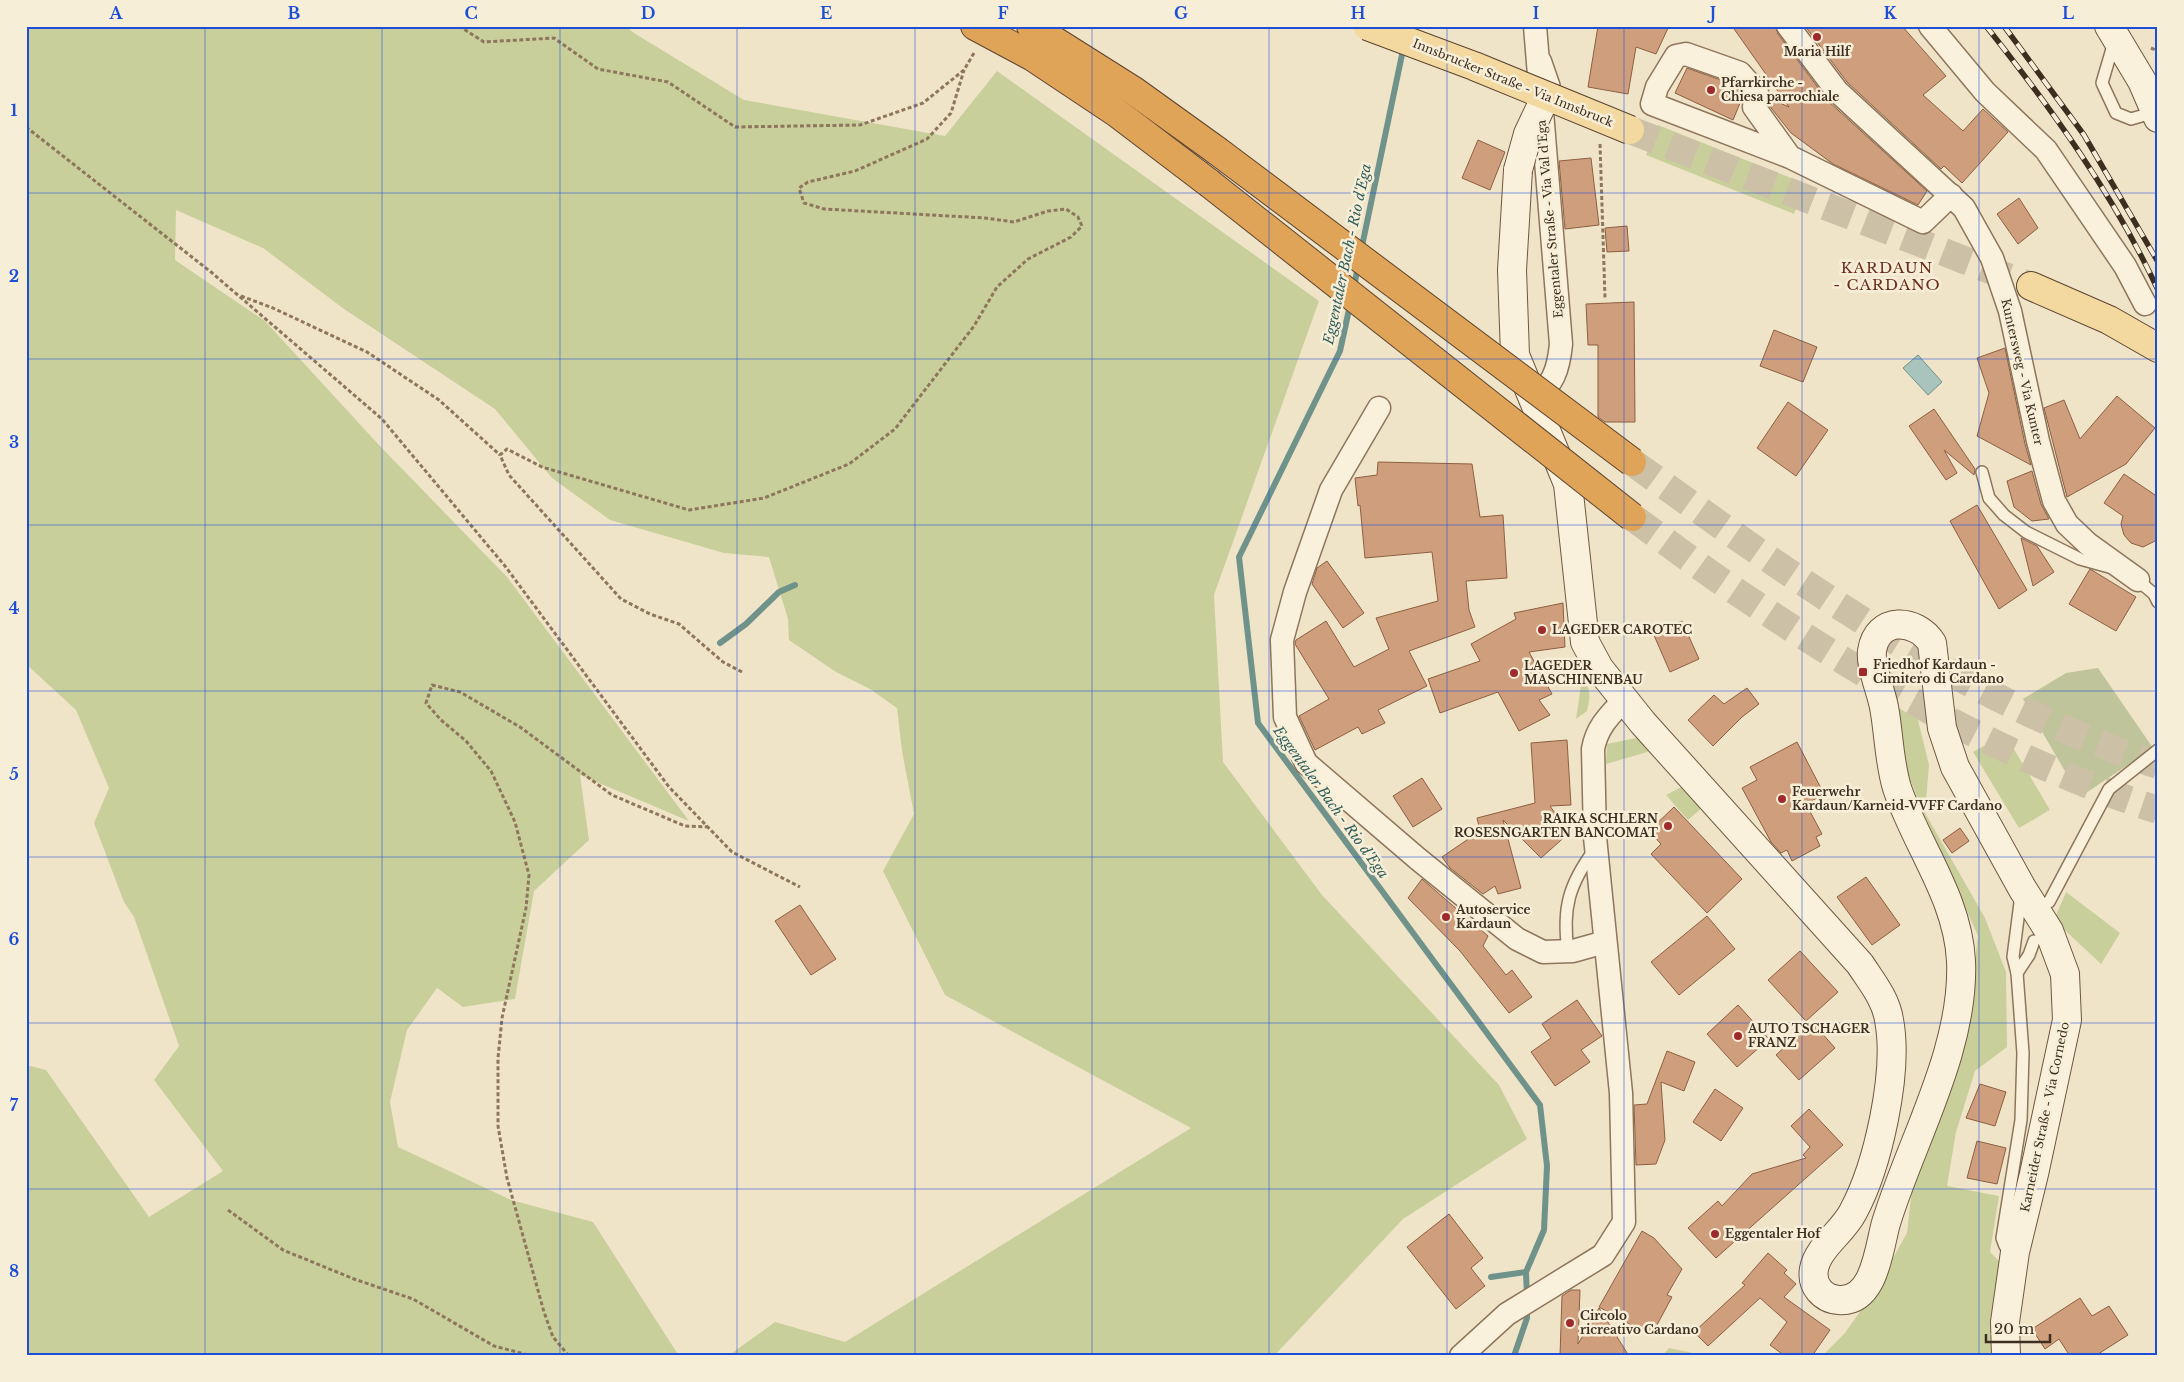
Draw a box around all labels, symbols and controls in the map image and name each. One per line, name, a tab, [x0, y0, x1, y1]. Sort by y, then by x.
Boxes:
text: A	[109, 3, 124, 23]
text: B	[288, 3, 301, 23]
text: C	[464, 3, 478, 23]
text: D	[641, 3, 655, 23]
text: E	[820, 3, 832, 23]
text: F	[997, 3, 1009, 23]
text: G	[1174, 3, 1188, 23]
text: H	[1350, 3, 1366, 23]
text: I	[1533, 3, 1540, 23]
text: J	[1707, 3, 1716, 23]
text: K	[1883, 3, 1897, 23]
text: L	[2062, 3, 2074, 23]
marker: Maria Hilf	[1811, 31, 1823, 43]
street label: Innsbrucker Straße - Via Innsbruck	[1411, 35, 1616, 130]
place label: Maria Hilf	[1784, 44, 1852, 59]
place label: Pfarrkirche - Chiesa parrochiale	[1721, 75, 1839, 104]
marker: Pfarrkirche - Chiesa parrochiale	[1705, 84, 1717, 96]
text: 1	[11, 100, 18, 120]
street label: Eggentaler Straße - Via Val d'Ega	[1533, 119, 1566, 319]
water label: Eggentaler Bach - Rio d'Ega	[1319, 162, 1375, 347]
district label: KARDAUN - CARDANO	[1833, 258, 1941, 294]
text: 2	[9, 266, 19, 286]
street label: Kuntersweg - Via Kunter	[1998, 297, 2047, 447]
text: 3	[9, 432, 19, 452]
text: 4	[9, 598, 19, 618]
place label: LAGEDER CAROTEC	[1552, 622, 1692, 637]
marker: LAGEDER CAROTEC	[1536, 624, 1548, 636]
place label: Friedhof Kardaun - Cimitero di Cardano	[1873, 657, 2004, 686]
place label: LAGEDER MASCHINENBAU	[1524, 658, 1643, 687]
marker: Friedhof Kardaun - Cimitero di Cardano	[1857, 666, 1869, 678]
marker: LAGEDER MASCHINENBAU	[1508, 667, 1520, 679]
water label: Eggentaler Bach - Rio d'Ega	[1269, 721, 1392, 882]
text: 5	[9, 764, 19, 784]
place label: Feuerwehr Kardaun/Karneid-VVFF Cardano	[1792, 784, 2002, 813]
marker: Feuerwehr Kardaun/Karneid-VVFF Cardano	[1776, 793, 1788, 805]
place label: RAIKA SCHLERN ROSESNGARTEN BANCOMAT	[1454, 811, 1659, 840]
marker: RAIKA SCHLERN ROSESNGARTEN BANCOMAT	[1662, 820, 1674, 832]
place label: Autoservice Kardaun	[1455, 902, 1531, 931]
marker: Autoservice Kardaun	[1440, 911, 1452, 923]
text: 6	[9, 929, 20, 949]
street label: Karneider Straße - Via Cornedo	[2017, 1020, 2072, 1213]
place label: AUTO TSCHAGER FRANZ	[1747, 1021, 1871, 1050]
marker: AUTO TSCHAGER FRANZ	[1732, 1030, 1744, 1042]
text: 7	[10, 1095, 19, 1115]
place label: Eggentaler Hof	[1725, 1226, 1822, 1241]
marker: Eggentaler Hof	[1709, 1228, 1721, 1240]
text: 8	[9, 1261, 19, 1281]
place label: Circolo ricreativo Cardano	[1580, 1308, 1699, 1337]
scale bar	[1986, 1312, 2050, 1344]
marker: Circolo ricreativo Cardano	[1564, 1317, 1576, 1329]
text: 20 m	[1994, 1319, 2034, 1338]

